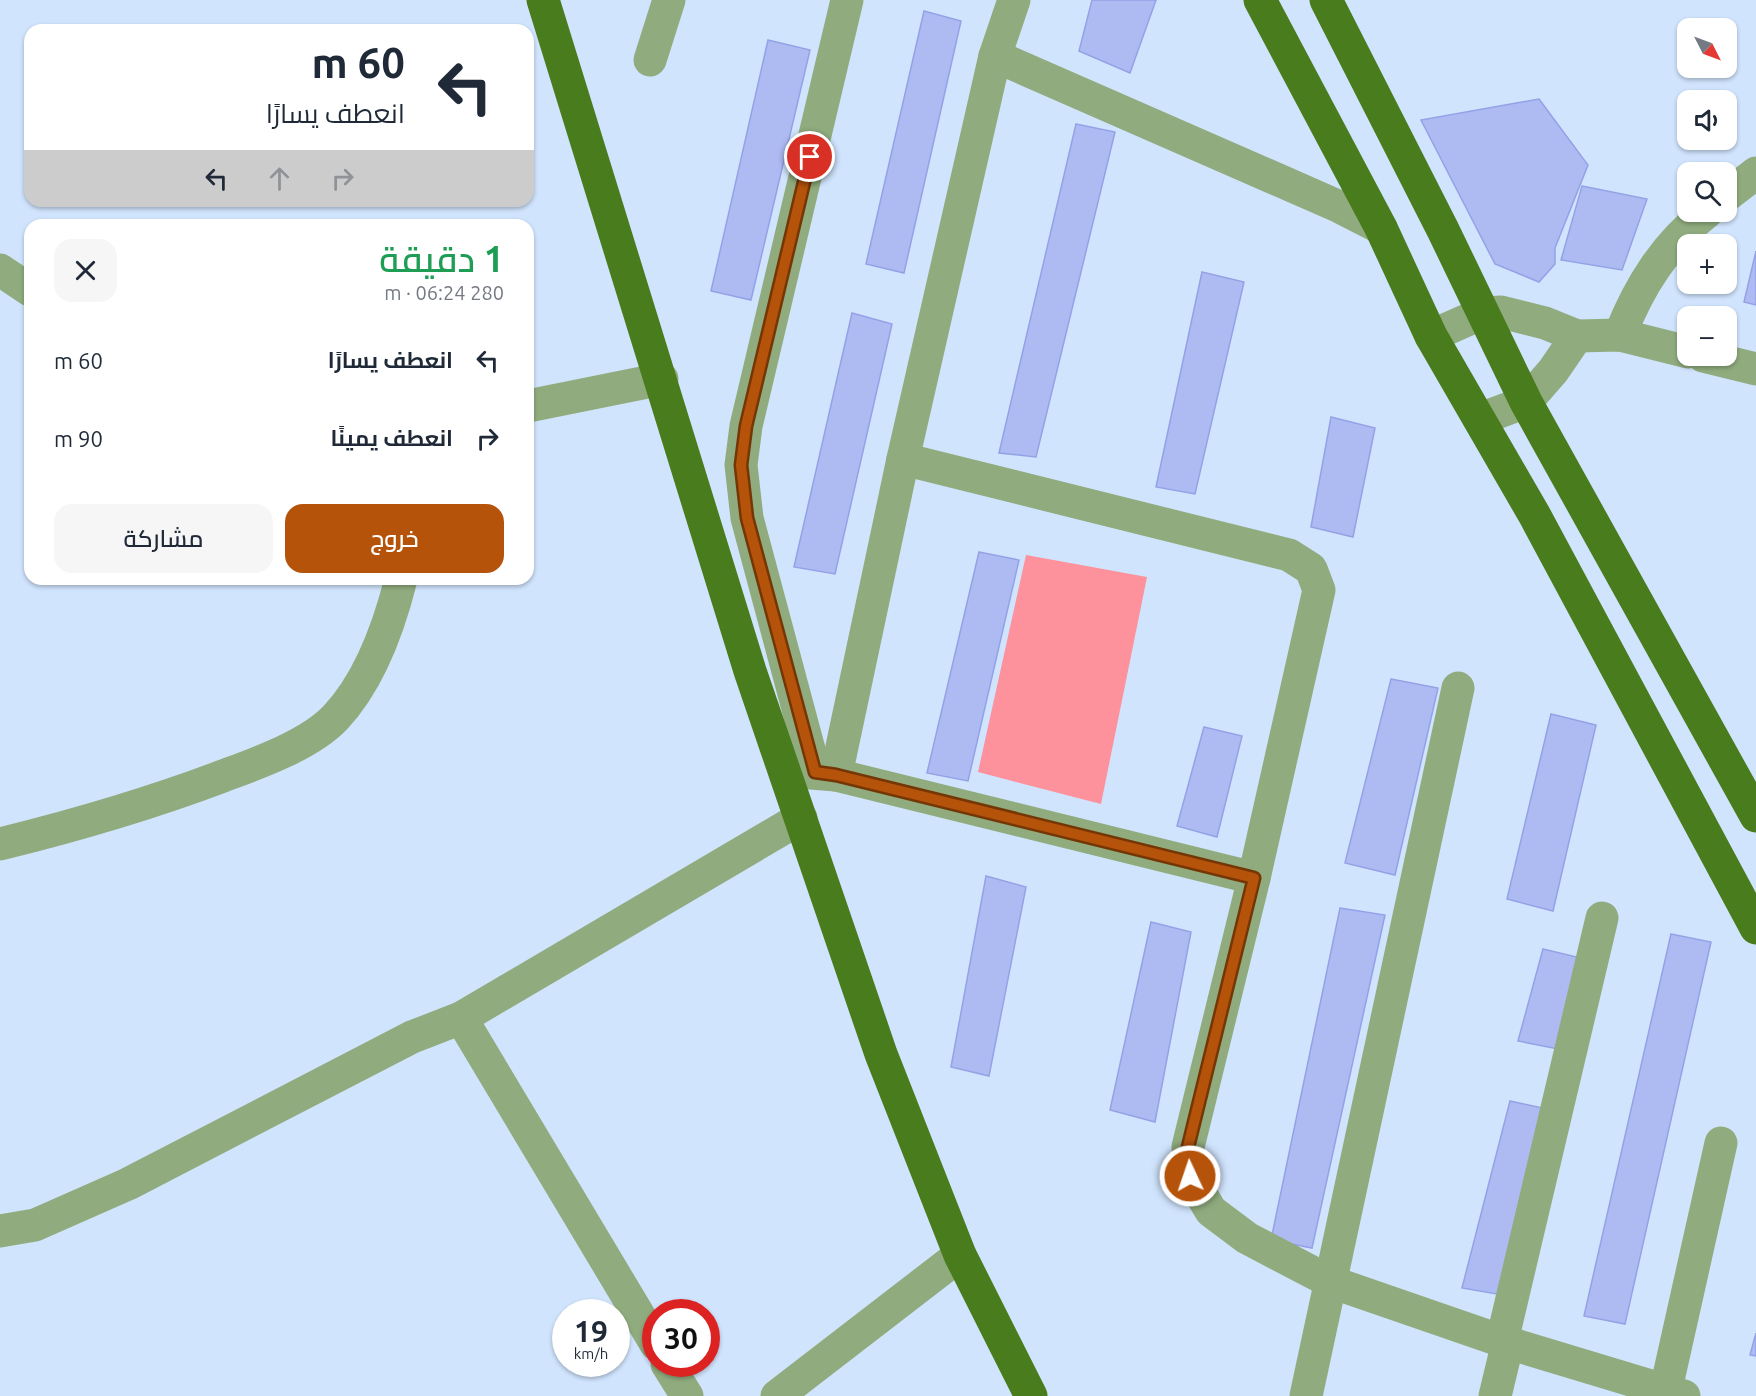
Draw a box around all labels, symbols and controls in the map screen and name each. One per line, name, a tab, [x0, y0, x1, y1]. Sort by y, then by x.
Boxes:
north arrow	[1677, 18, 1737, 78]
map controls	[1677, 18, 1737, 366]
text: 60 m	[311, 39, 405, 86]
icon: left	[426, 48, 504, 126]
button: sound	[1677, 90, 1737, 150]
text: انعطف يسارًا	[266, 98, 405, 128]
pin	[784, 131, 835, 182]
icon: arrive	[793, 140, 826, 173]
icon: left	[200, 162, 233, 195]
icon: ahead	[263, 162, 296, 195]
icon: right	[326, 162, 359, 195]
button: search	[1677, 162, 1737, 222]
button: +	[1677, 234, 1737, 294]
text: 1 دقيقة	[379, 238, 504, 279]
button: close	[54, 239, 117, 302]
text: 280 m · 06:24	[384, 281, 504, 304]
button: −	[1677, 306, 1737, 366]
icon: left	[471, 344, 504, 377]
text: انعطف يسارًا	[328, 347, 453, 372]
text: 60 m	[54, 348, 103, 373]
icon: right	[471, 422, 504, 455]
text: انعطف يمينًا	[331, 425, 453, 450]
text: 90 m	[54, 426, 103, 451]
button: مشاركة	[54, 504, 273, 573]
button: خروج	[285, 504, 504, 573]
position arrow	[1158, 1144, 1222, 1208]
speed limit sign: 30	[642, 1299, 720, 1377]
text: 19	[574, 1314, 608, 1348]
text: km/h	[574, 1345, 608, 1362]

